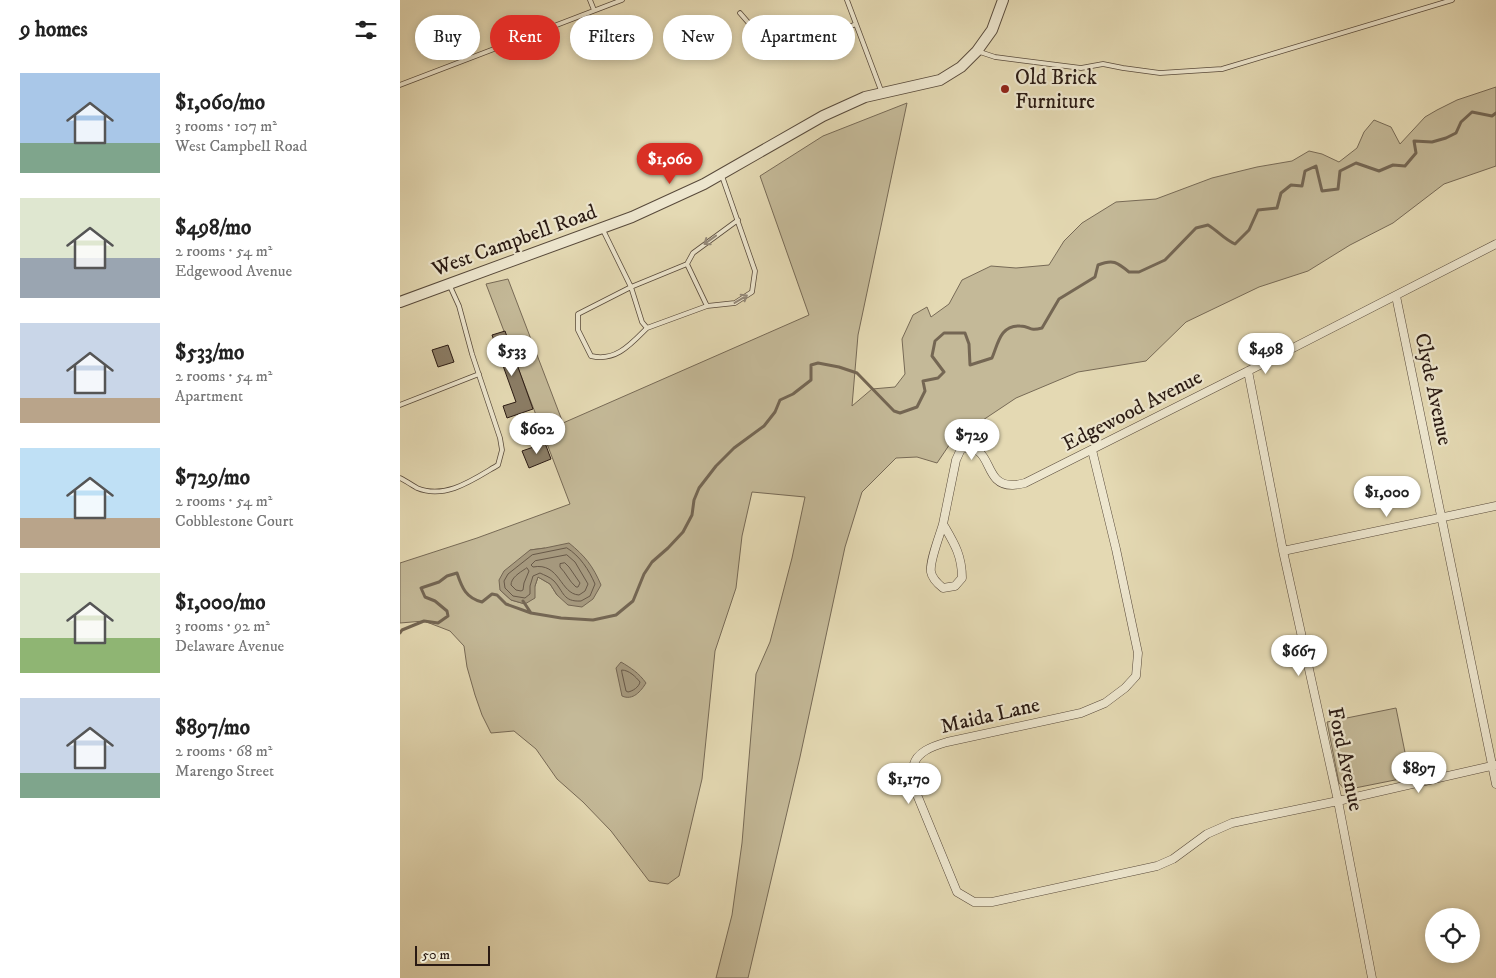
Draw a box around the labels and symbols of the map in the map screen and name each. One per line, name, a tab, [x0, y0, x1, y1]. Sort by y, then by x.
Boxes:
place label: Old Brick Furniture	[1015, 65, 1097, 115]
marker: Old Brick Furniture	[999, 83, 1011, 95]
pin: $1,060	[629, 142, 711, 185]
street label: West Campbell Road	[427, 199, 601, 283]
one-way arrow	[703, 235, 717, 245]
one-way arrow	[733, 294, 747, 304]
street label: Clyde Avenue	[1408, 331, 1458, 448]
pin: $498	[1236, 332, 1296, 375]
pin: $533	[482, 334, 542, 377]
street label: Edgewood Avenue	[1058, 364, 1207, 457]
pin: $602	[507, 412, 567, 455]
pin: $729	[942, 418, 1002, 461]
pin: $1,000	[1346, 476, 1428, 518]
pin: $667	[1269, 634, 1329, 677]
street label: Maida Lane	[938, 692, 1043, 740]
street label: Ford Avenue	[1321, 705, 1369, 814]
pin: $897	[1389, 752, 1449, 794]
pin: $1,170	[868, 762, 950, 805]
scale bar	[415, 943, 490, 966]

